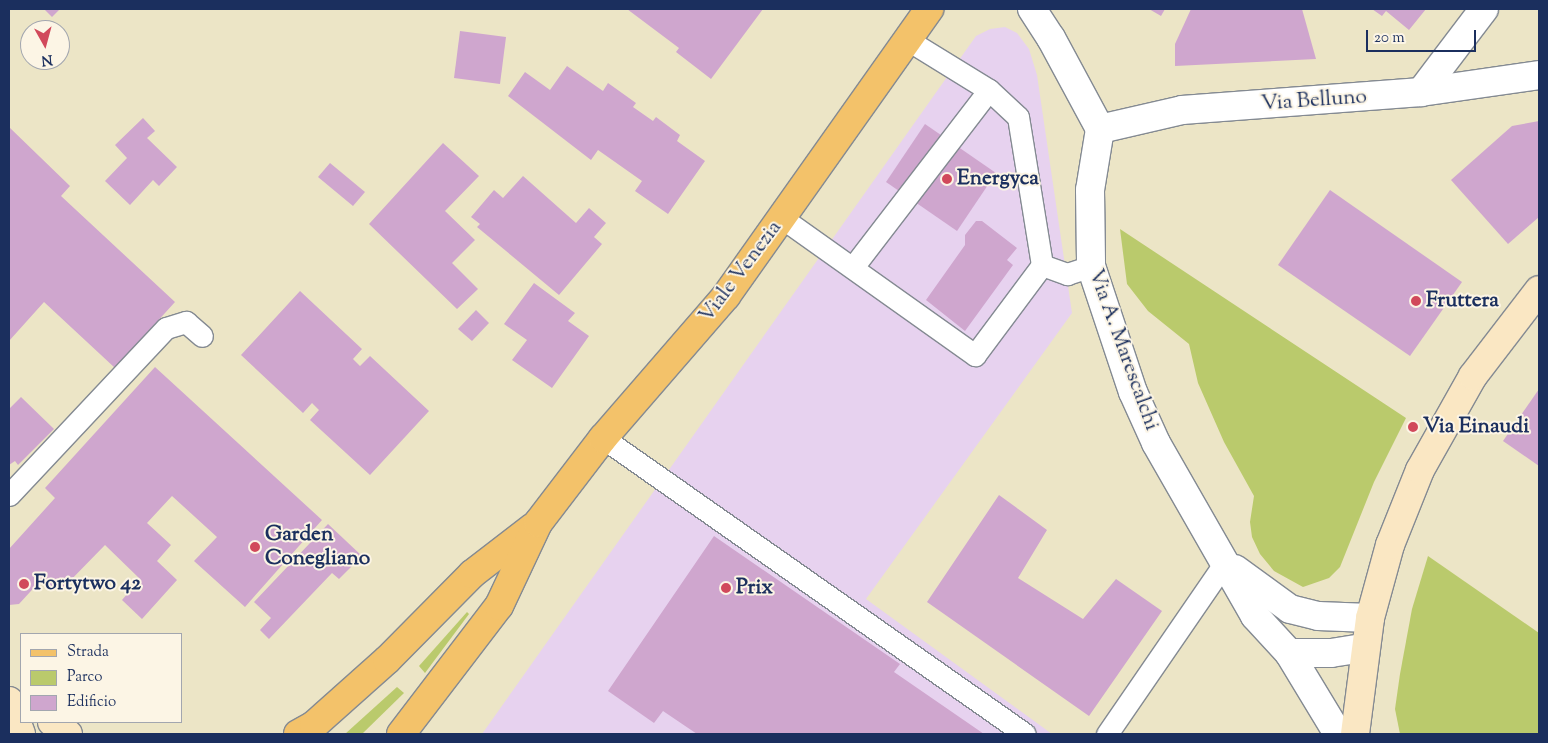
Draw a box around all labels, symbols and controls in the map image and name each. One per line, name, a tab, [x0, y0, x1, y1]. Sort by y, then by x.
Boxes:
north arrow	[20, 20, 70, 70]
scale bar	[1368, 20, 1478, 52]
text: 20 m	[1374, 28, 1405, 49]
text: N	[40, 48, 53, 70]
street label: Via Belluno	[1260, 85, 1368, 117]
place label: Energyca	[957, 166, 1039, 192]
marker: Energyca	[941, 173, 953, 185]
street label: Viale Venezia	[694, 216, 788, 328]
street label: Via A. Marescalchi	[1082, 266, 1164, 434]
place label: Fruttera	[1426, 288, 1499, 314]
marker: Fruttera	[1410, 295, 1422, 307]
place label: Via Einaudi	[1423, 414, 1529, 440]
marker: Via Einaudi	[1407, 421, 1419, 433]
place label: Garden Conegliano	[265, 522, 370, 572]
marker: Garden Conegliano	[249, 541, 261, 553]
place label: Fortytwo 42	[34, 571, 141, 597]
place label: Prix	[736, 575, 773, 601]
marker: Fortytwo 42	[18, 578, 30, 590]
marker: Prix	[720, 582, 732, 594]
legend	[20, 633, 182, 723]
text: Strada	[67, 642, 109, 663]
text: Parco	[67, 667, 103, 688]
text: Edificio	[67, 692, 116, 713]

